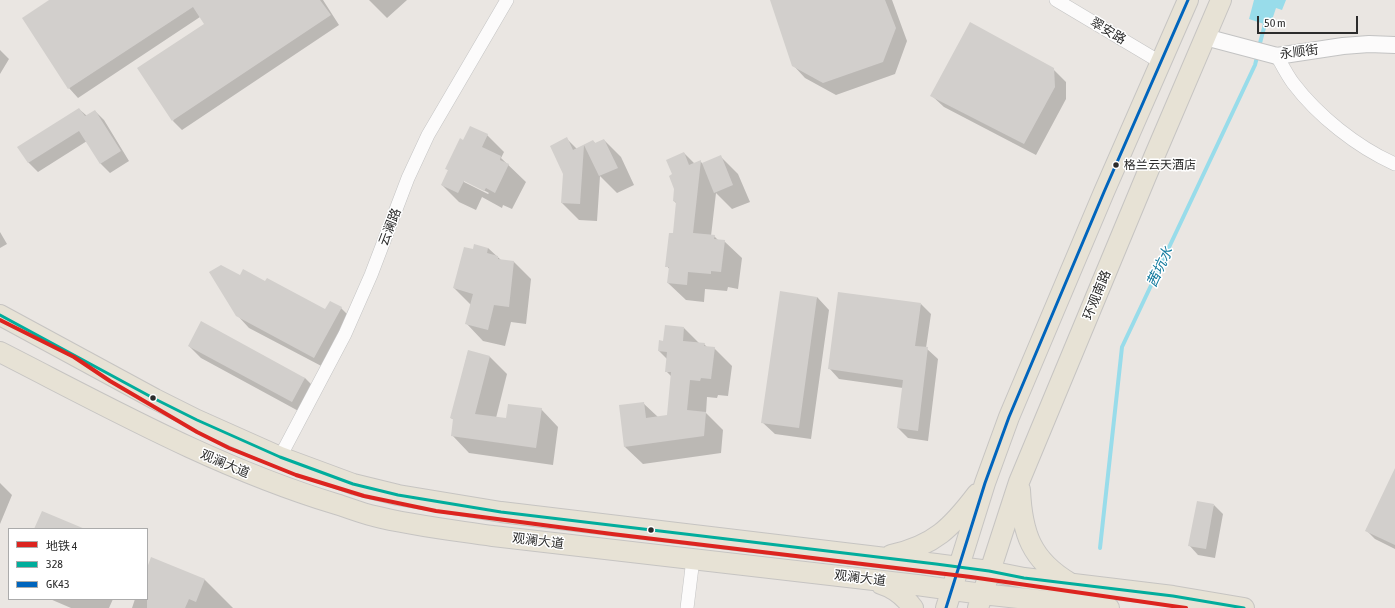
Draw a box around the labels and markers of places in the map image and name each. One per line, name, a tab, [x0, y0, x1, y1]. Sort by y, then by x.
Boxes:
place label: 格兰云天酒店	[1124, 158, 1196, 172]
marker: 格兰云天酒店	[1111, 160, 1121, 170]
unlabelled marker	[148, 393, 158, 403]
unlabelled marker	[646, 525, 656, 535]

